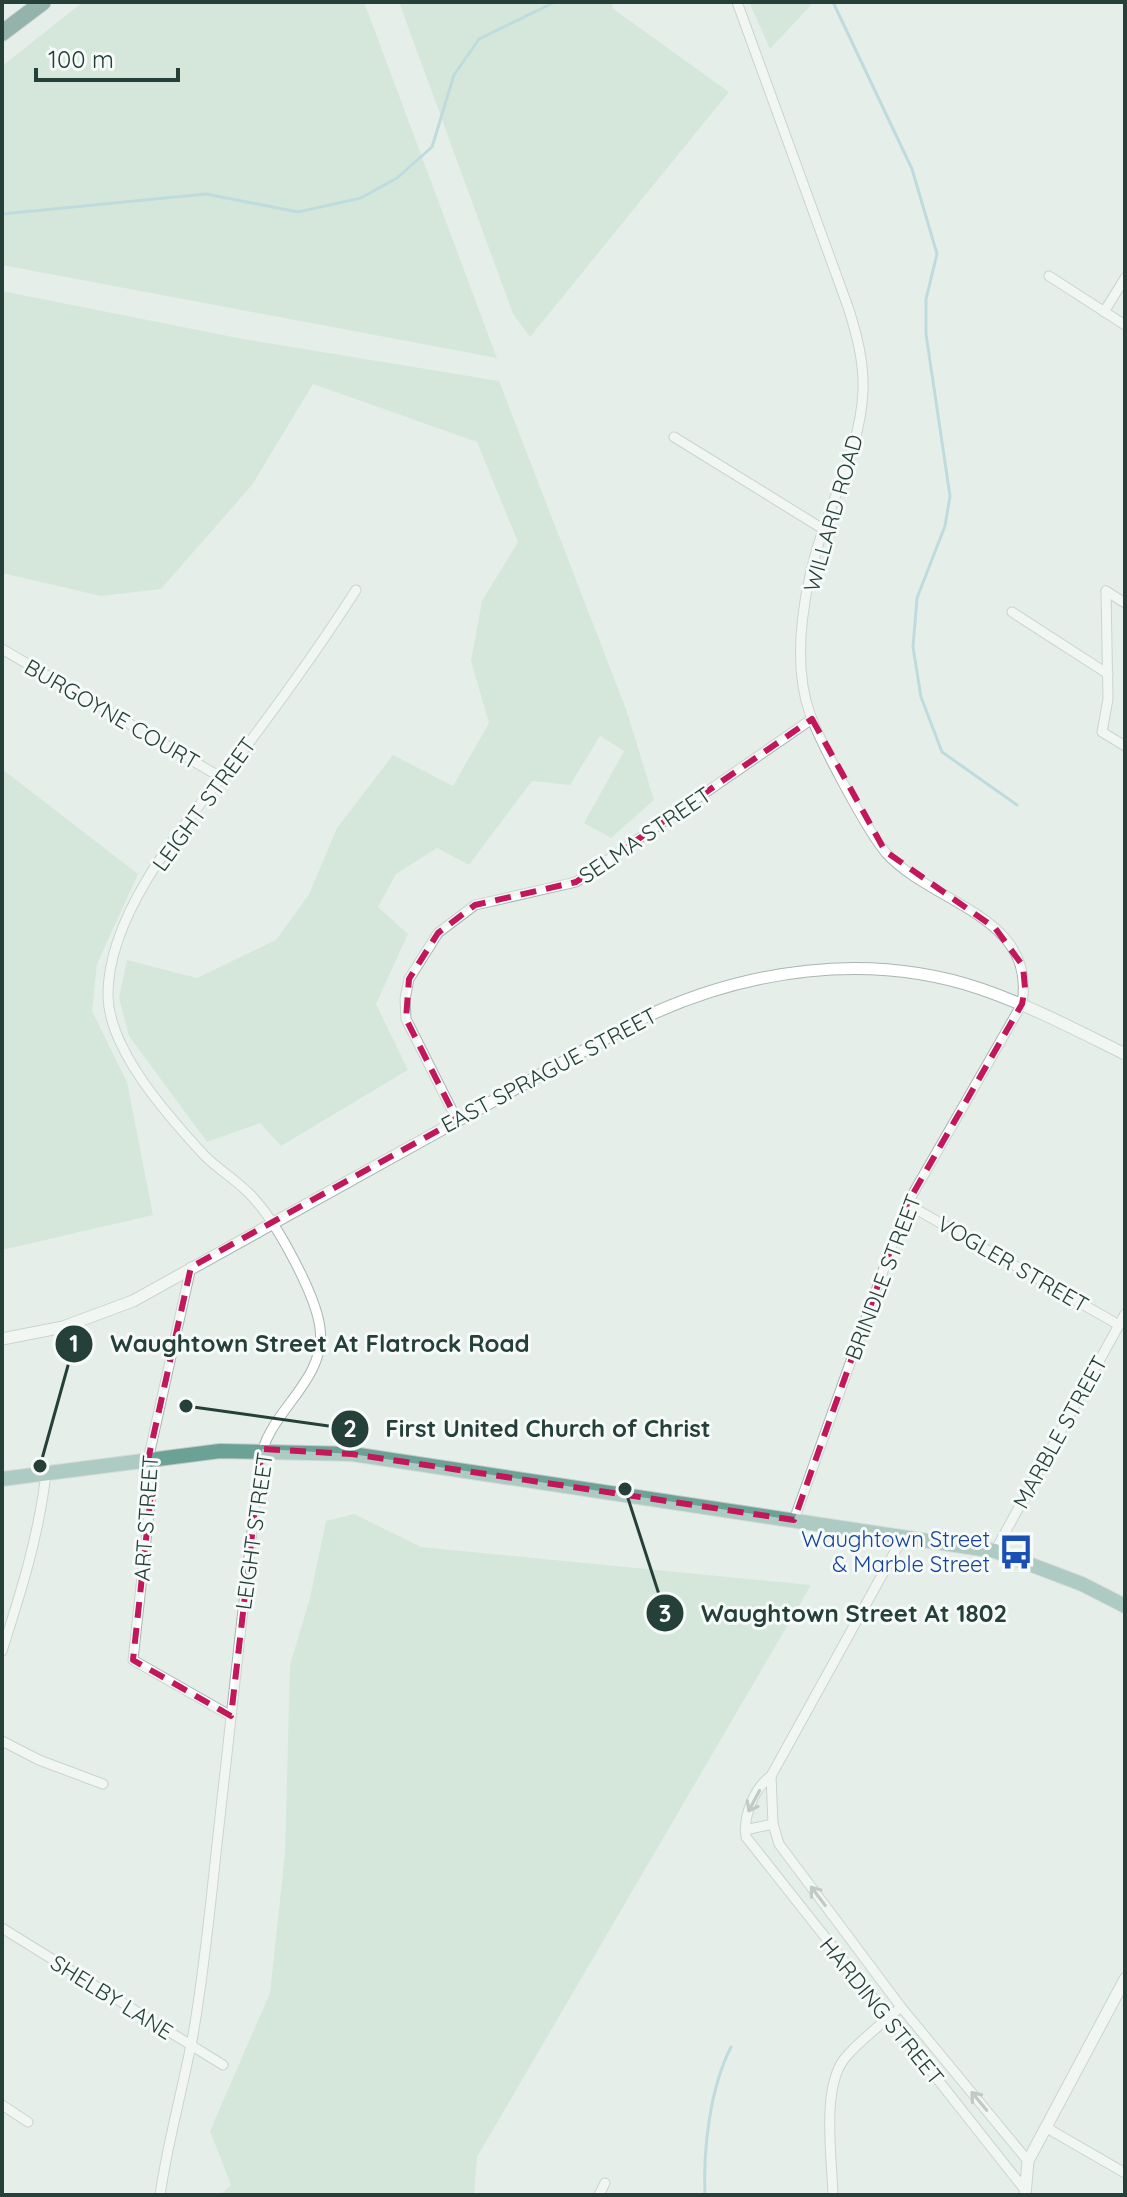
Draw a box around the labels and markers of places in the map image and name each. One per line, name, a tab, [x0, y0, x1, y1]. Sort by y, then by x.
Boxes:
callout: Waughtown Street At Flatrock Road	[54, 1320, 546, 1368]
callout: First United Church of Christ	[330, 1405, 727, 1453]
place label: Waughtown Street & Marble Street	[801, 1525, 990, 1578]
bus stop icon: Waughtown Street & Marble Street	[997, 1533, 1035, 1571]
callout: Waughtown Street At 1802	[645, 1589, 1023, 1637]

